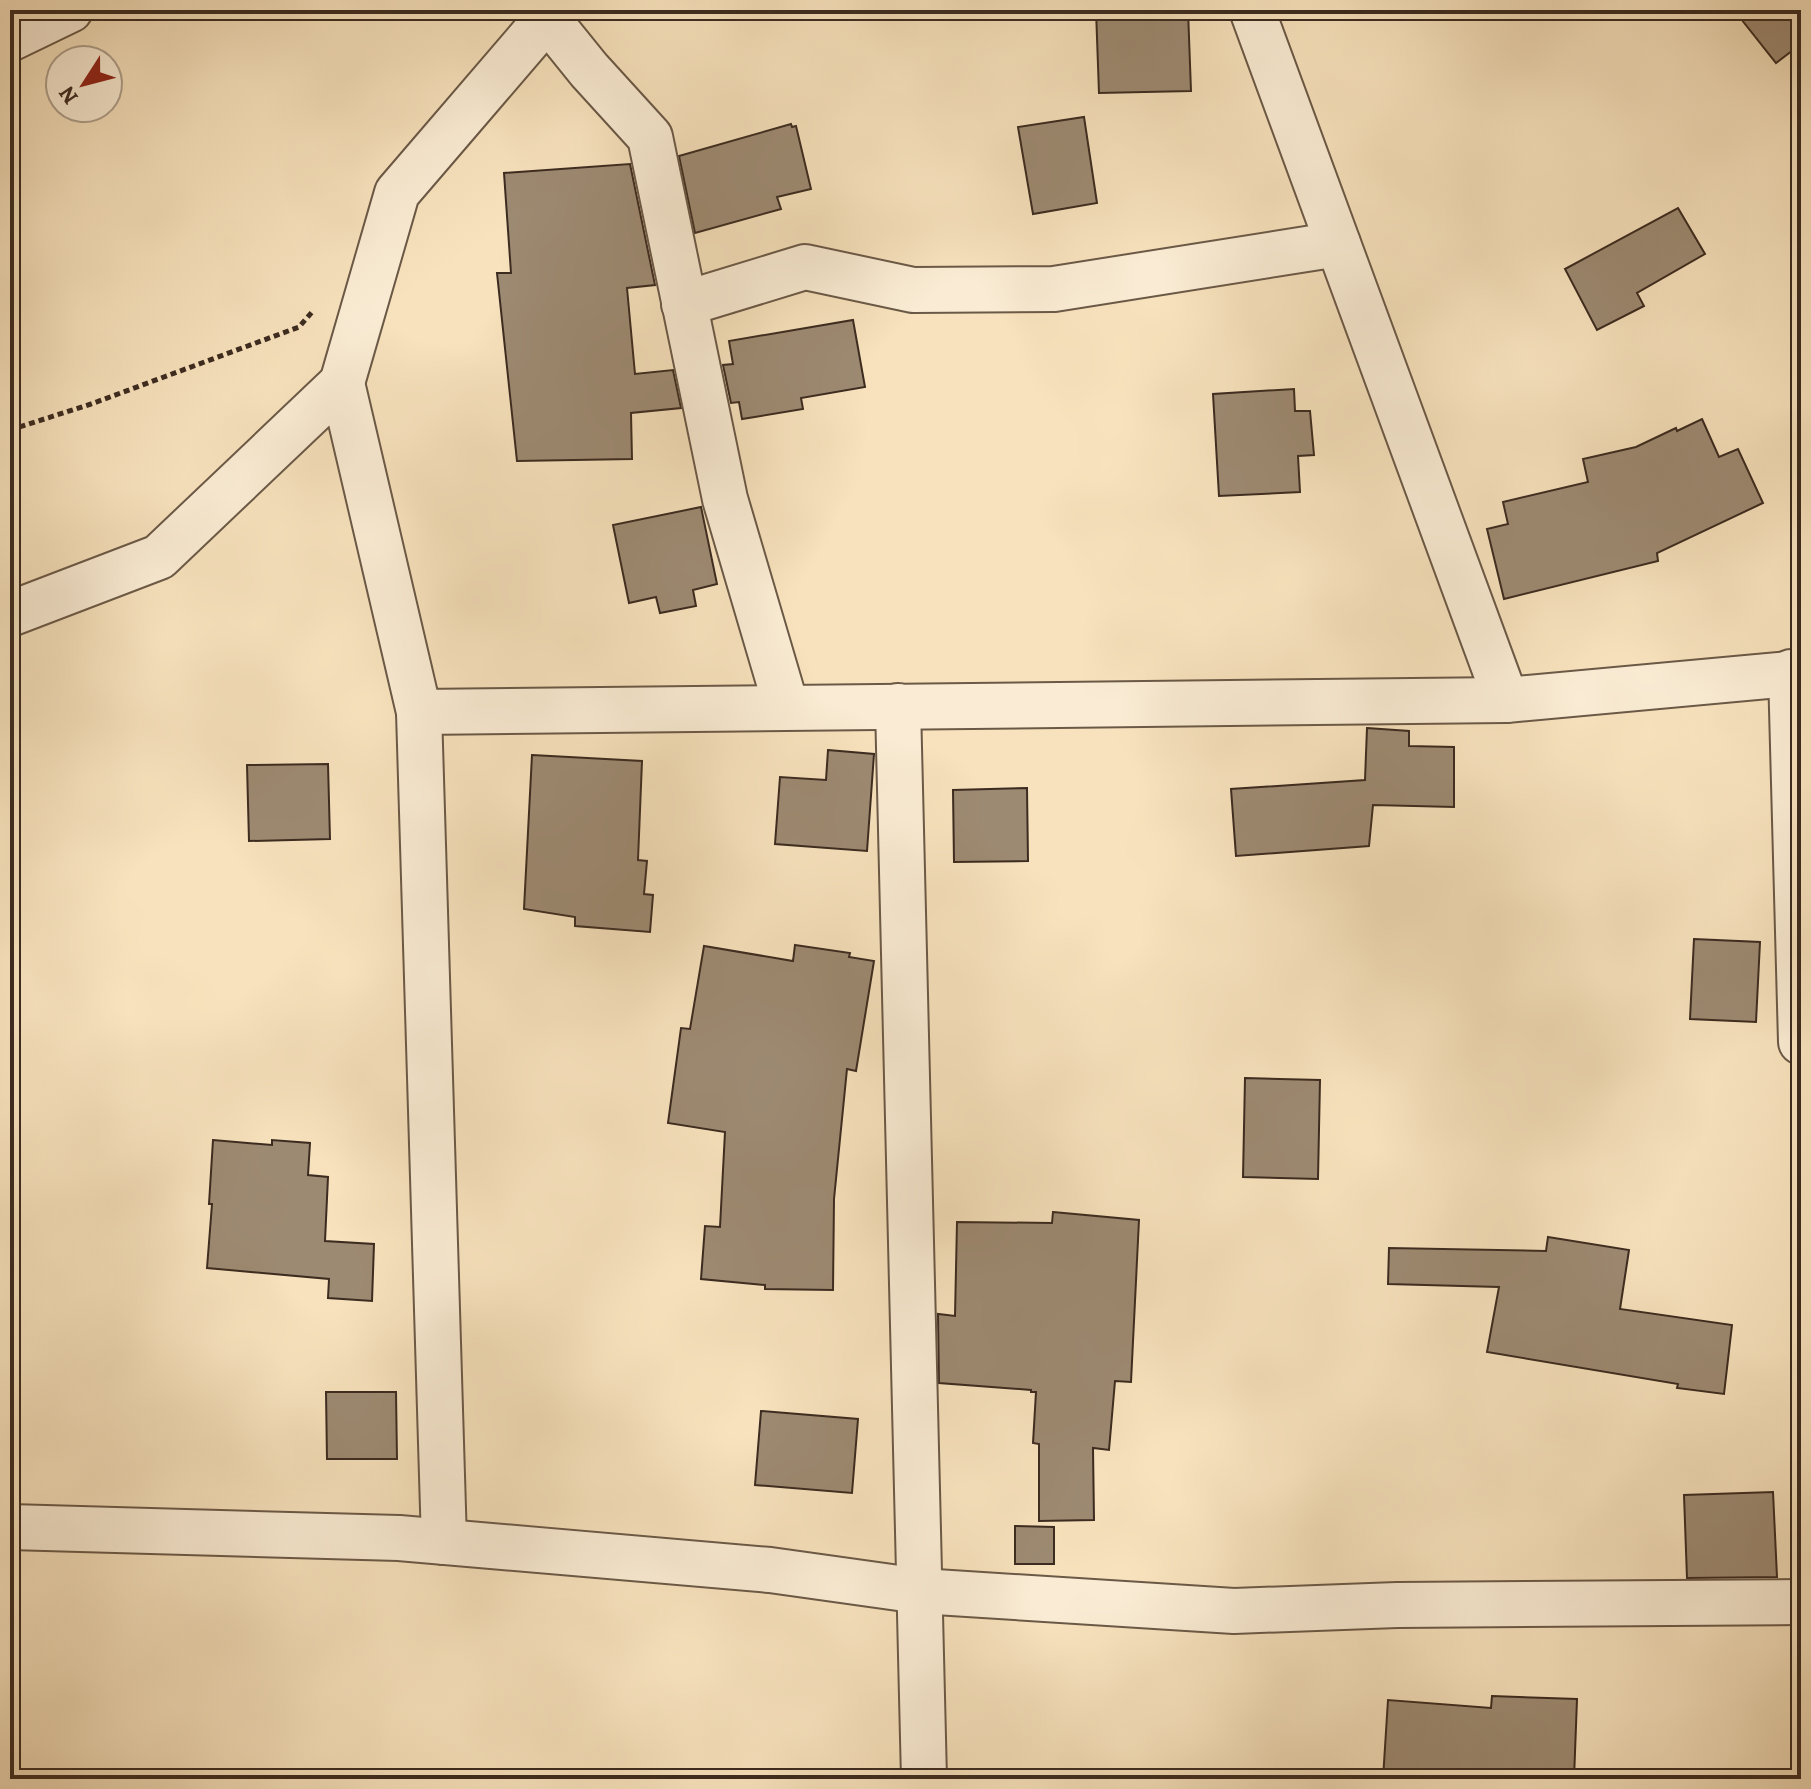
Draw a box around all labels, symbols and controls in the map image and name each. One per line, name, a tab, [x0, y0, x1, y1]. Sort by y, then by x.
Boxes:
north arrow	[44, 44, 124, 124]
text: N	[52, 80, 85, 110]

